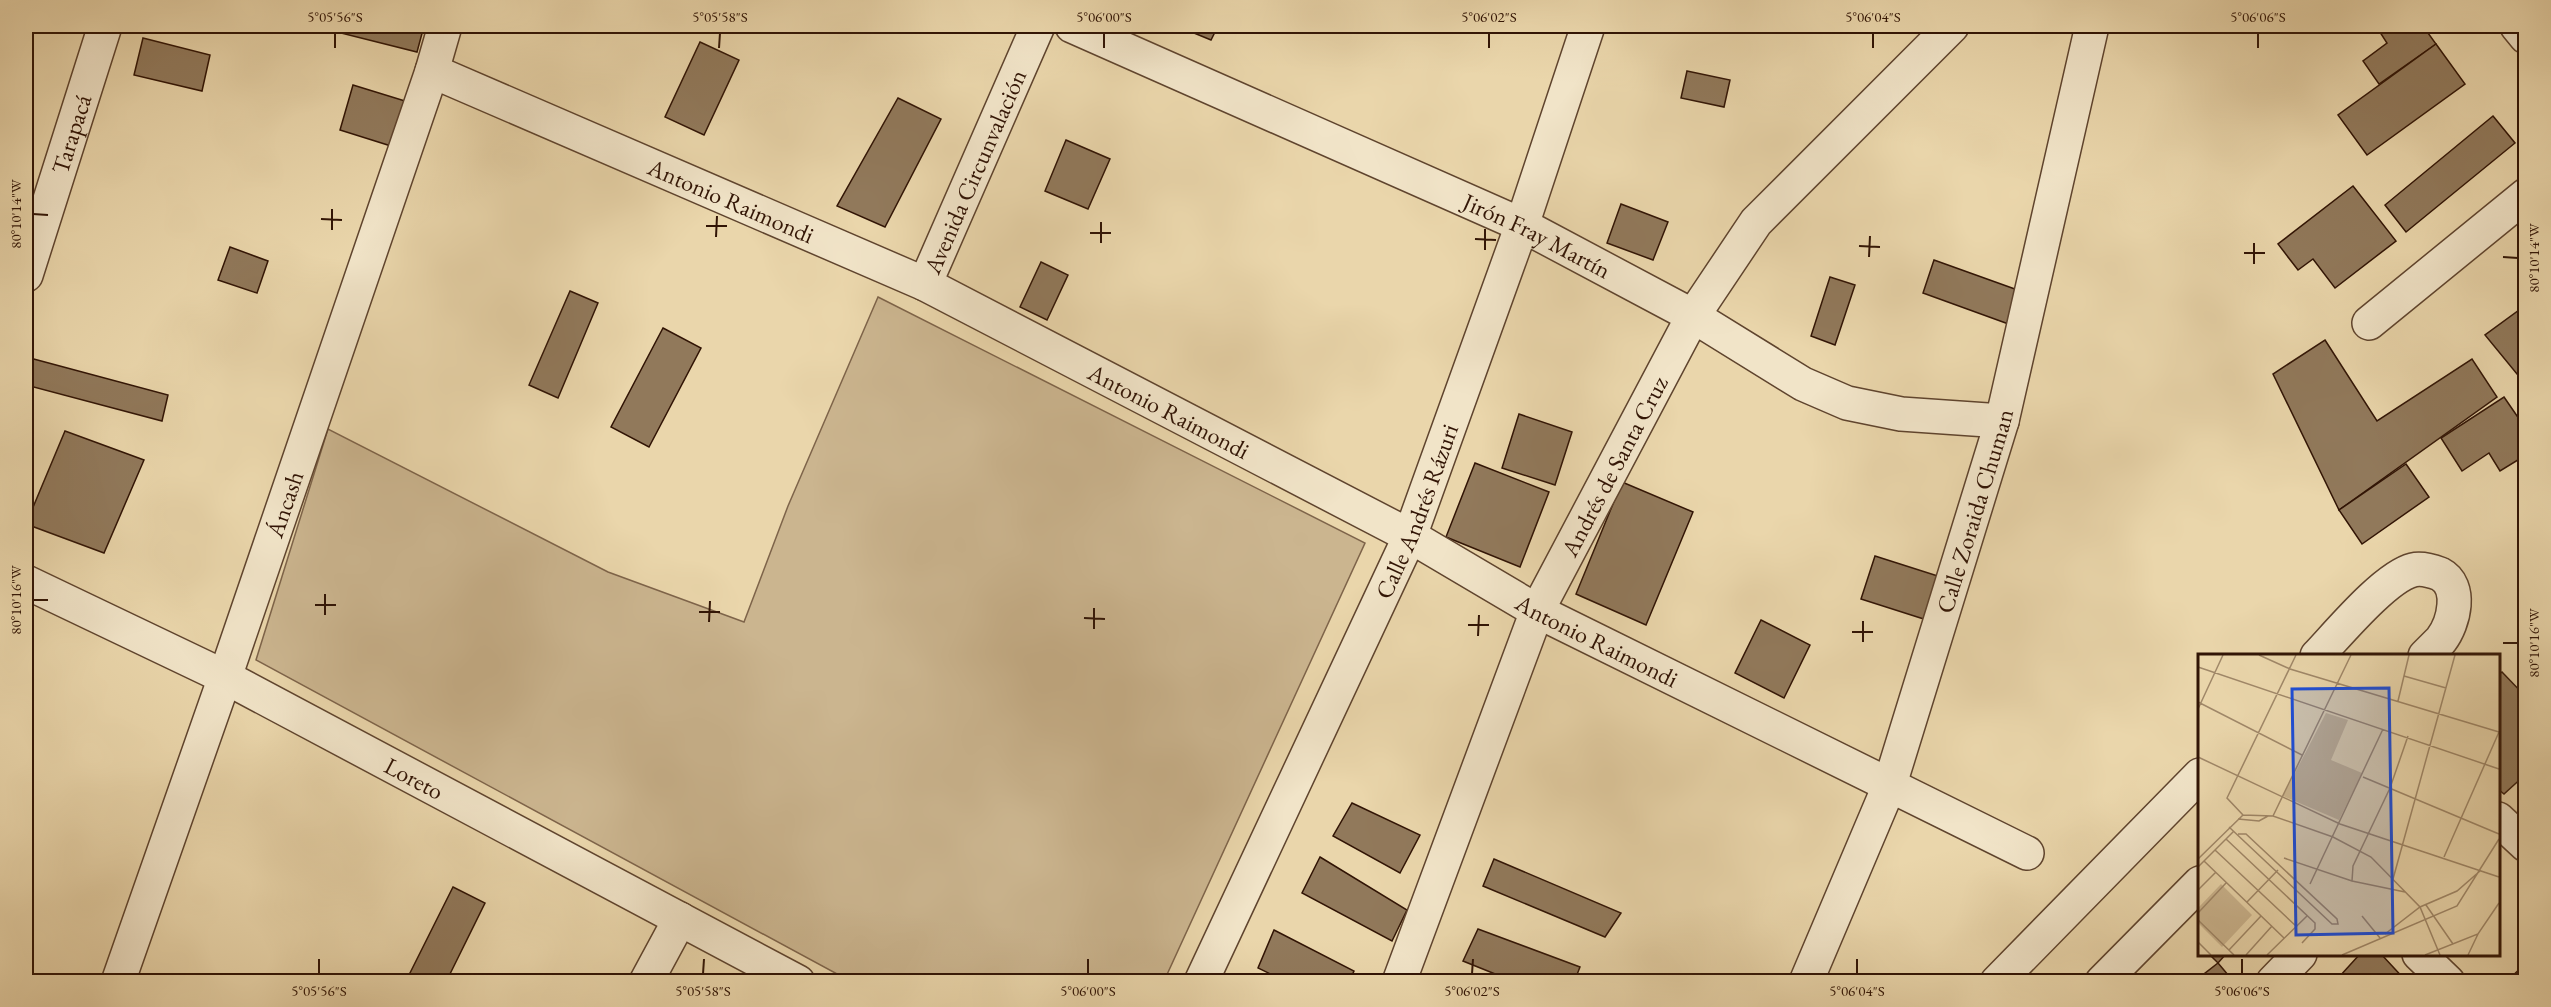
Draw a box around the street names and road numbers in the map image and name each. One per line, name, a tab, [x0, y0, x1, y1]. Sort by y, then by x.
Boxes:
street label: Avenida Circunvalación	[916, 64, 1033, 279]
street label: Tarapacá	[44, 90, 98, 177]
street label: Antonio Raimondi	[643, 150, 819, 250]
street label: Jirón Fray Martín	[1457, 185, 1617, 285]
street label: Antonio Raimondi	[1082, 356, 1255, 466]
street label: Andrés de Santa Cruz	[1553, 370, 1674, 562]
street label: Calle Zoraida Chuman	[1928, 406, 2020, 617]
street label: Calle Andrés Rázuri	[1367, 419, 1465, 604]
street label: Áncash	[258, 467, 310, 542]
street label: Antonio Raimondi	[1509, 586, 1684, 694]
street label: Loreto	[379, 749, 449, 806]

